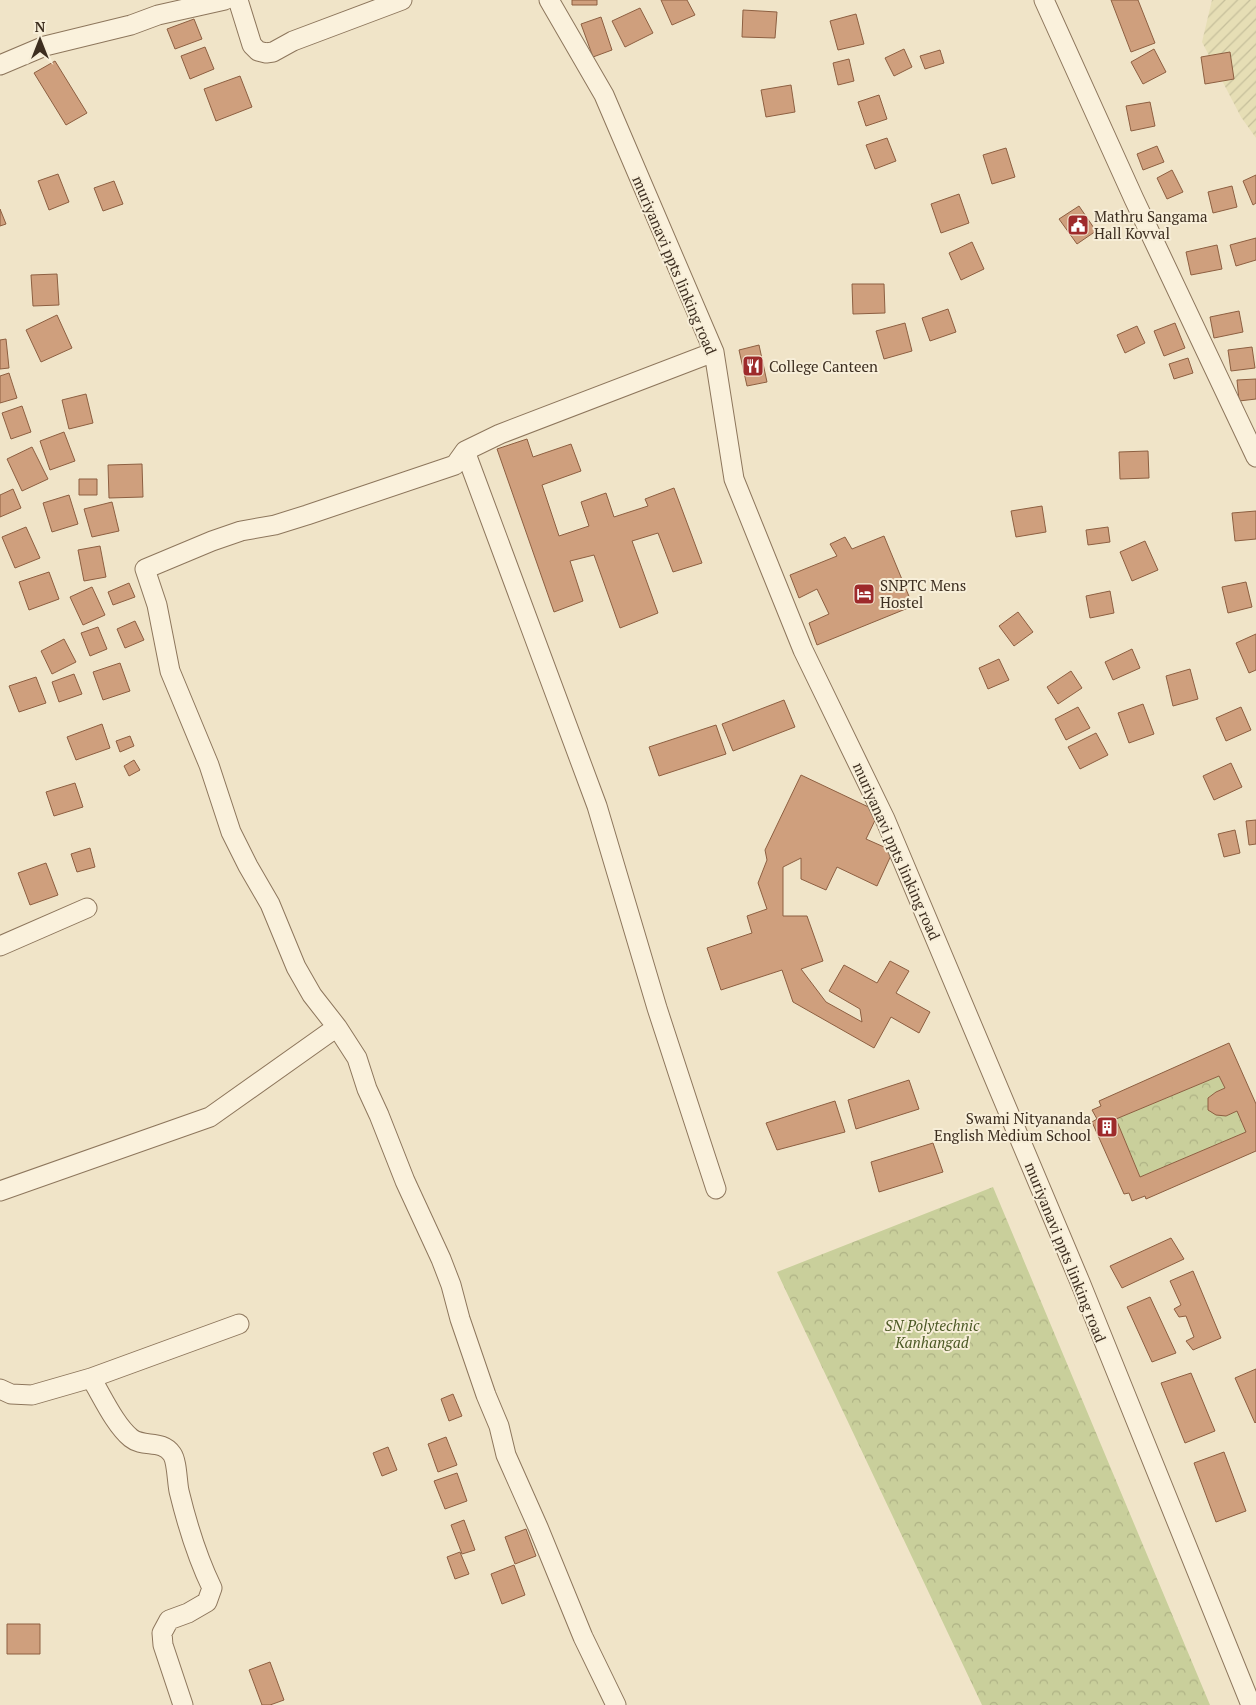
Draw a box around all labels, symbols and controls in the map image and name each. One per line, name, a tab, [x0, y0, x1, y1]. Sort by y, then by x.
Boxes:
north arrow	[15, 15, 65, 65]
text: N	[35, 17, 46, 36]
street label: muriyanavi ppts linking road	[628, 173, 722, 357]
place label: Mathru Sangama Hall Kovval	[1094, 206, 1208, 243]
public building icon: Mathru Sangama Hall Kovval	[1066, 213, 1090, 237]
restaurant icon: College Canteen	[741, 354, 765, 378]
place label: College Canteen	[769, 356, 878, 376]
place label: SNPTC Mens Hostel	[880, 575, 966, 612]
hotel icon: SNPTC Mens Hostel	[852, 582, 876, 606]
street label: muriyanavi ppts linking road	[849, 759, 945, 943]
place label: Swami Nityananda English Medium School	[934, 1108, 1091, 1145]
building icon: Swami Nityananda English Medium School	[1095, 1115, 1119, 1139]
street label: muriyanavi ppts linking road	[1021, 1159, 1111, 1345]
park label: SN Polytechnic Kanhangad	[885, 1315, 980, 1352]

